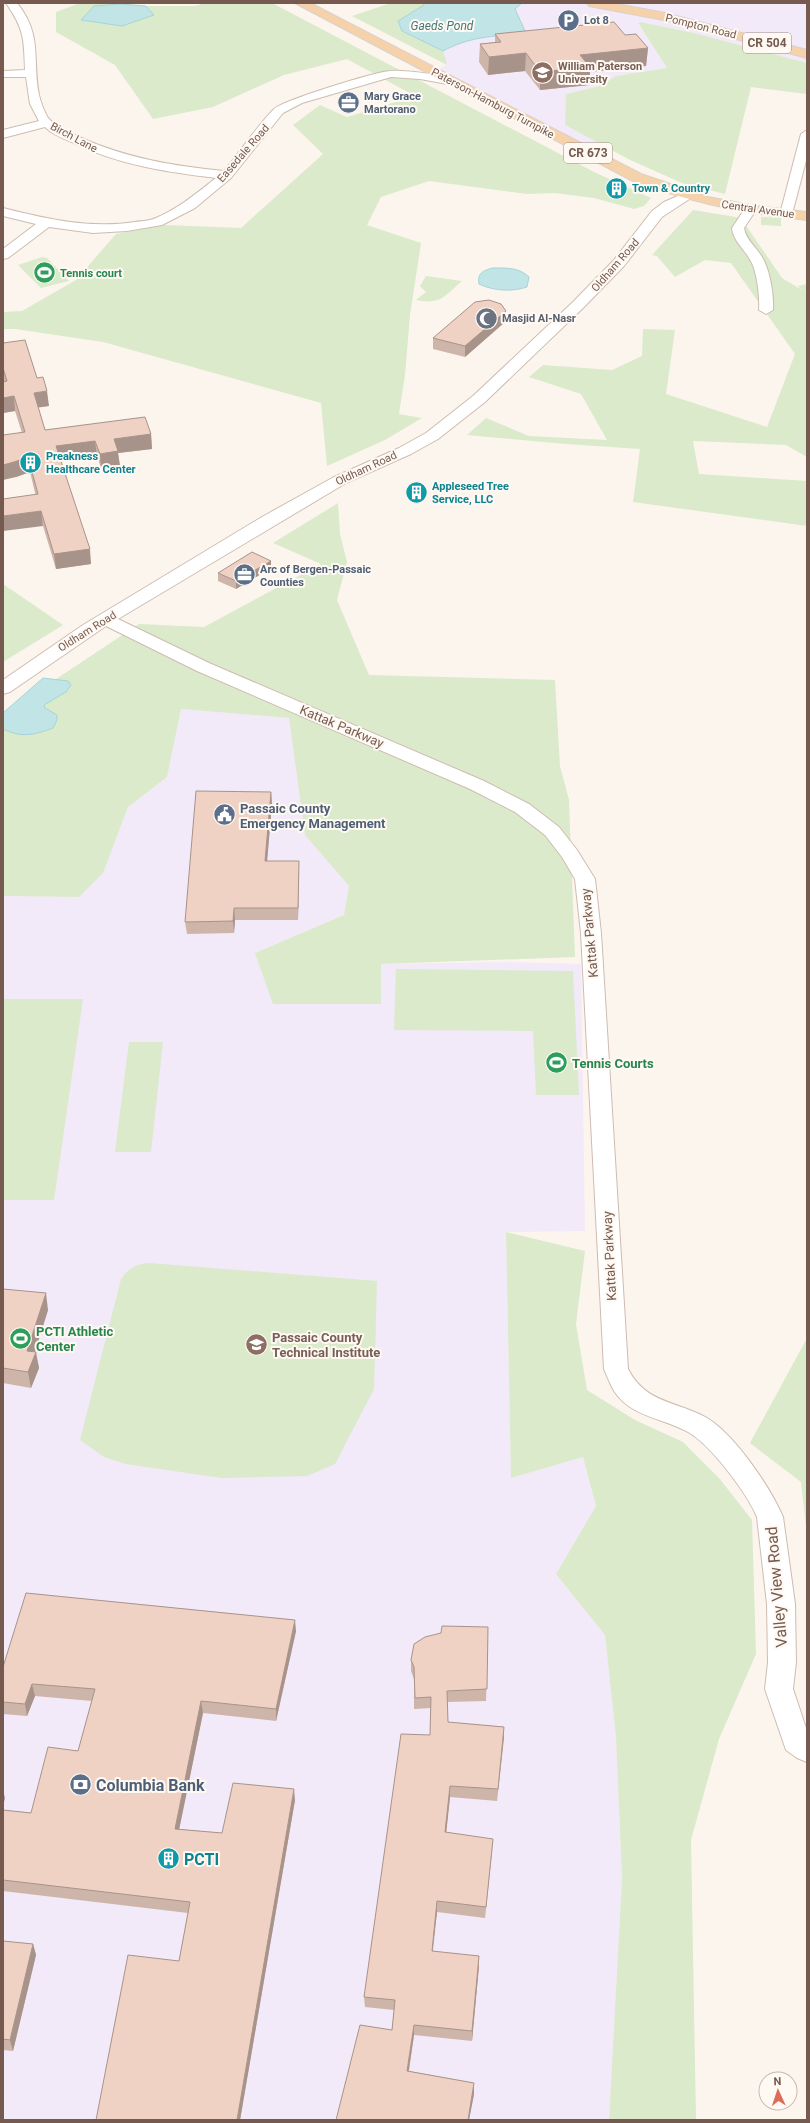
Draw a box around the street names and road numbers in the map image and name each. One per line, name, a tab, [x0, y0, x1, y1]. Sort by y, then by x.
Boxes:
street label: Pompton Road	[664, 11, 738, 42]
road number: CR 504	[743, 33, 791, 53]
street label: Paterson-Hamburg Turnpike	[429, 65, 557, 141]
street label: Birch Lane	[48, 120, 100, 155]
street label: Easedale Road	[215, 122, 272, 185]
road number: CR 673	[564, 143, 612, 163]
street label: Central Avenue	[721, 198, 795, 221]
street label: Oldham Road	[589, 236, 642, 295]
street label: Oldham Road	[334, 449, 399, 488]
street label: Oldham Road	[56, 608, 119, 654]
street label: Kattak Parkway	[298, 702, 386, 751]
street label: Kattak Parkway	[578, 888, 601, 978]
street label: Kattak Parkway	[600, 1211, 619, 1301]
street label: Valley View Road	[762, 1526, 791, 1648]

